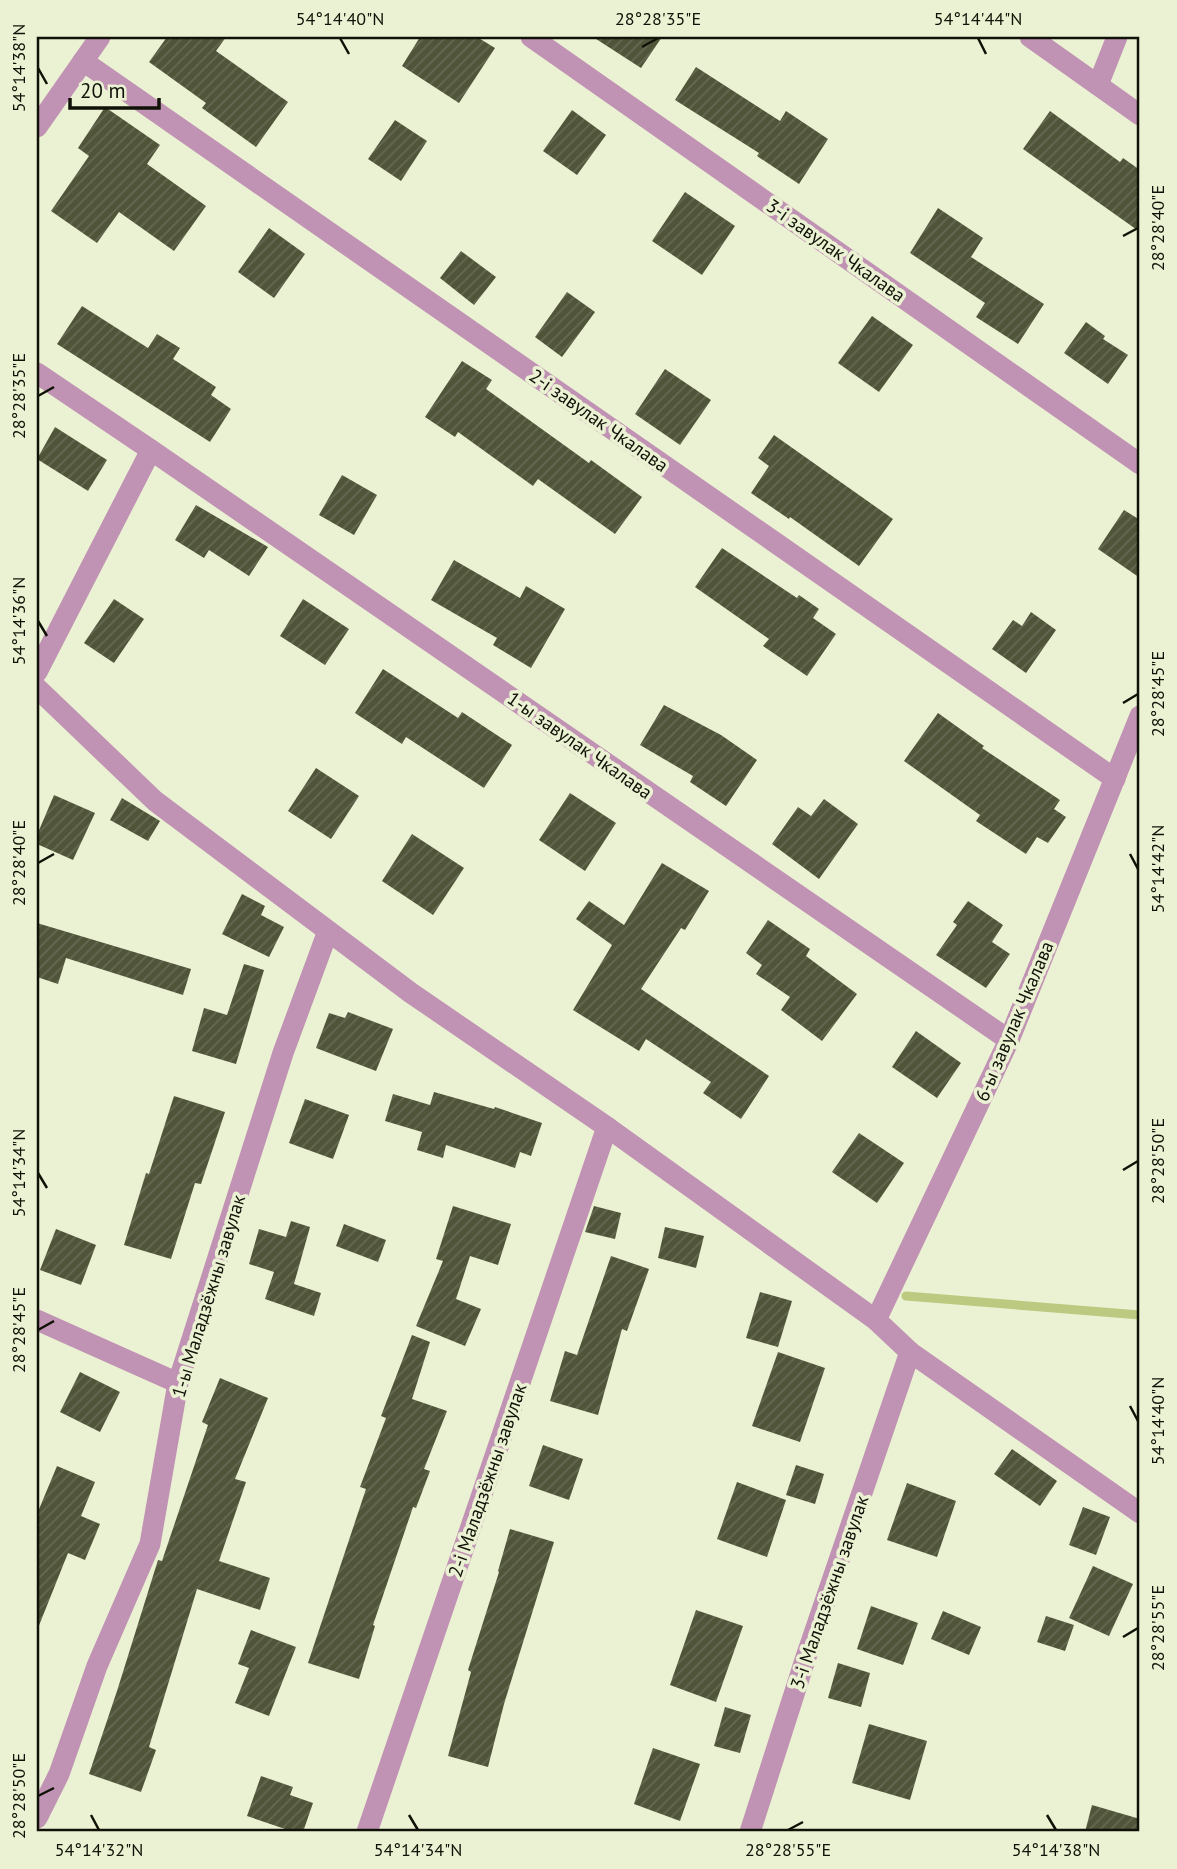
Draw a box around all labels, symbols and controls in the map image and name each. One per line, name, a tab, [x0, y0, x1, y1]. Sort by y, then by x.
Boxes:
text: 54°14'40"N	[296, 7, 384, 30]
text: 28°28'35"E	[615, 7, 701, 30]
text: 54°14'44"N	[934, 7, 1022, 30]
text: 54°14'38"N	[7, 24, 30, 112]
scale bar	[70, 66, 159, 110]
text: 20 m	[80, 77, 126, 104]
text: 28°28'40"E	[1146, 185, 1169, 271]
street label: 3-і завулак Чкалава	[762, 193, 910, 307]
text: 28°28'35"E	[7, 353, 30, 439]
street label: 2-і завулак Чкалава	[525, 363, 673, 477]
text: 54°14'36"N	[7, 577, 30, 665]
text: 28°28'45"E	[1146, 651, 1169, 737]
street label: 1-ы завулак Чкалава	[503, 686, 657, 804]
text: 28°28'40"E	[7, 820, 30, 906]
text: 54°14'42"N	[1146, 825, 1169, 913]
street label: 6-ы завулак Чкалава	[969, 937, 1059, 1105]
text: 28°28'50"E	[1146, 1118, 1169, 1204]
text: 54°14'34"N	[7, 1129, 30, 1217]
street label: 1-ы Маладзёжны завулак	[166, 1192, 250, 1400]
text: 28°28'45"E	[7, 1287, 30, 1373]
text: 54°14'40"N	[1146, 1377, 1169, 1465]
street label: 2-і Маладзёжны завулак	[443, 1380, 531, 1580]
street label: 3-і Маладзёжны завулак	[785, 1492, 873, 1692]
text: 28°28'55"E	[1146, 1585, 1169, 1671]
text: 28°28'50"E	[7, 1753, 30, 1839]
text: 54°14'32"N	[55, 1838, 143, 1861]
text: 54°14'34"N	[374, 1838, 462, 1861]
text: 28°28'55"E	[745, 1838, 831, 1861]
text: 54°14'38"N	[1012, 1838, 1100, 1861]

